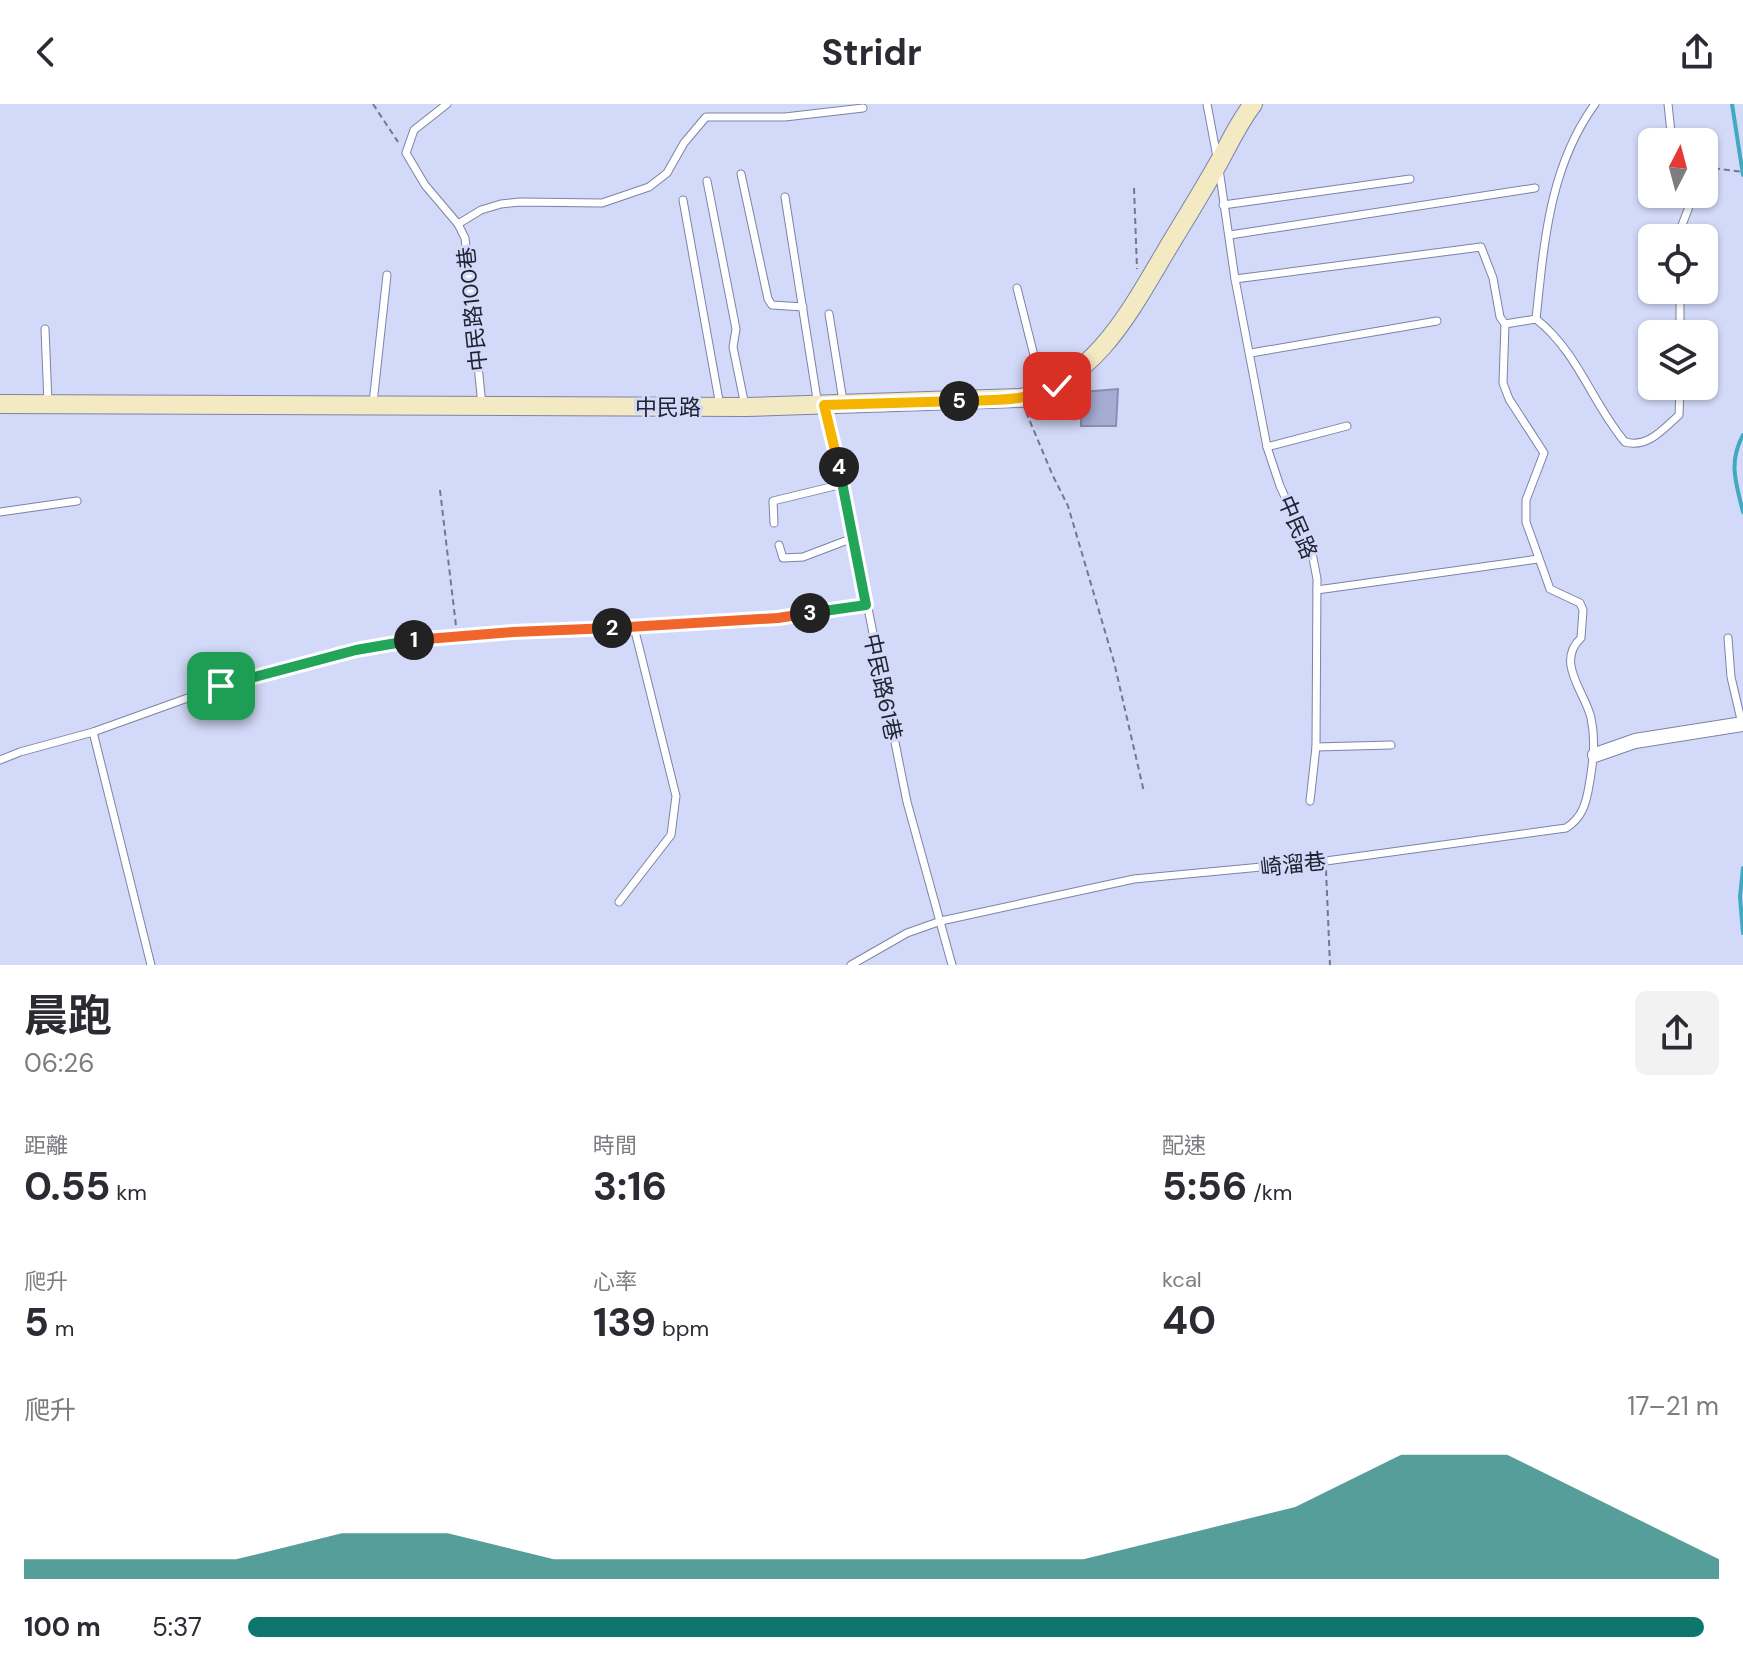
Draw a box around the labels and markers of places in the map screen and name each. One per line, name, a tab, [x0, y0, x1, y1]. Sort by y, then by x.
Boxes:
pin	[1023, 352, 1091, 420]
pin: 5	[939, 381, 979, 421]
pin: 4	[819, 447, 859, 487]
pin: 3	[790, 593, 830, 633]
pin: 2	[592, 608, 632, 648]
pin: 1	[394, 620, 434, 660]
pin	[187, 652, 255, 720]

